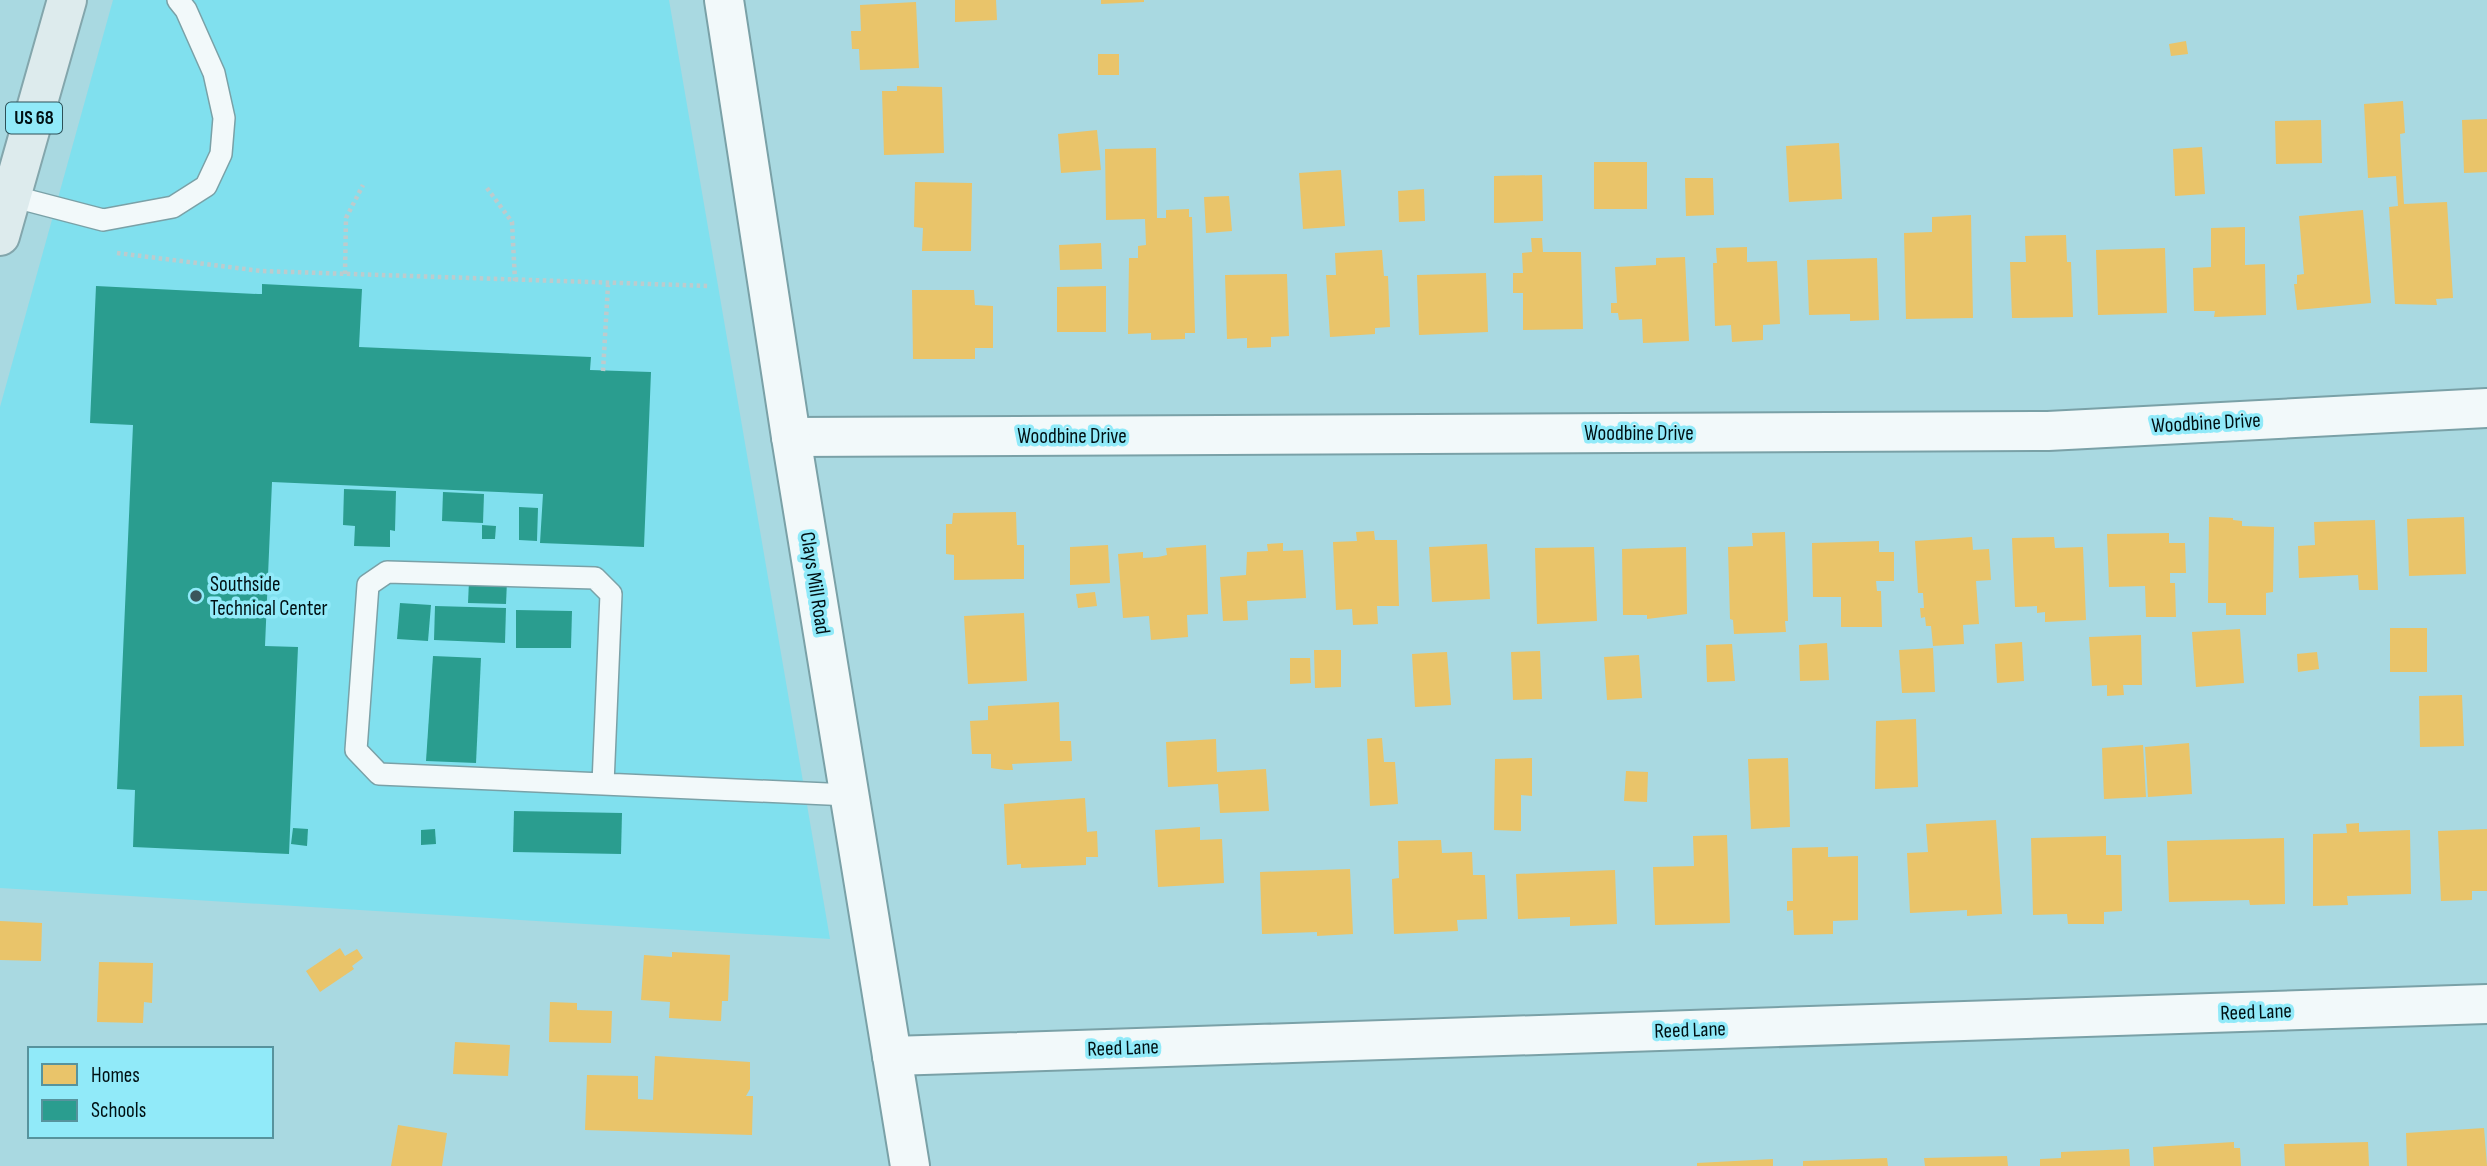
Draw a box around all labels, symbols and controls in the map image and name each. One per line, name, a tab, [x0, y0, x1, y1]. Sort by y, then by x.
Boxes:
road number: US 68	[6, 102, 62, 134]
street label: Woodbine Drive	[2151, 408, 2261, 438]
street label: Woodbine Drive	[1584, 421, 1694, 446]
street label: Woodbine Drive	[1017, 424, 1127, 449]
street label: Clays Mill Road	[795, 530, 835, 636]
place label: Southside Technical Center	[210, 572, 328, 621]
marker: Southside Technical Center	[188, 588, 204, 604]
street label: Reed Lane	[2220, 998, 2292, 1026]
street label: Reed Lane	[1654, 1016, 1726, 1044]
street label: Reed Lane	[1087, 1034, 1159, 1062]
legend	[28, 1047, 273, 1138]
text: Homes	[91, 1063, 140, 1088]
text: Schools	[91, 1098, 146, 1123]

